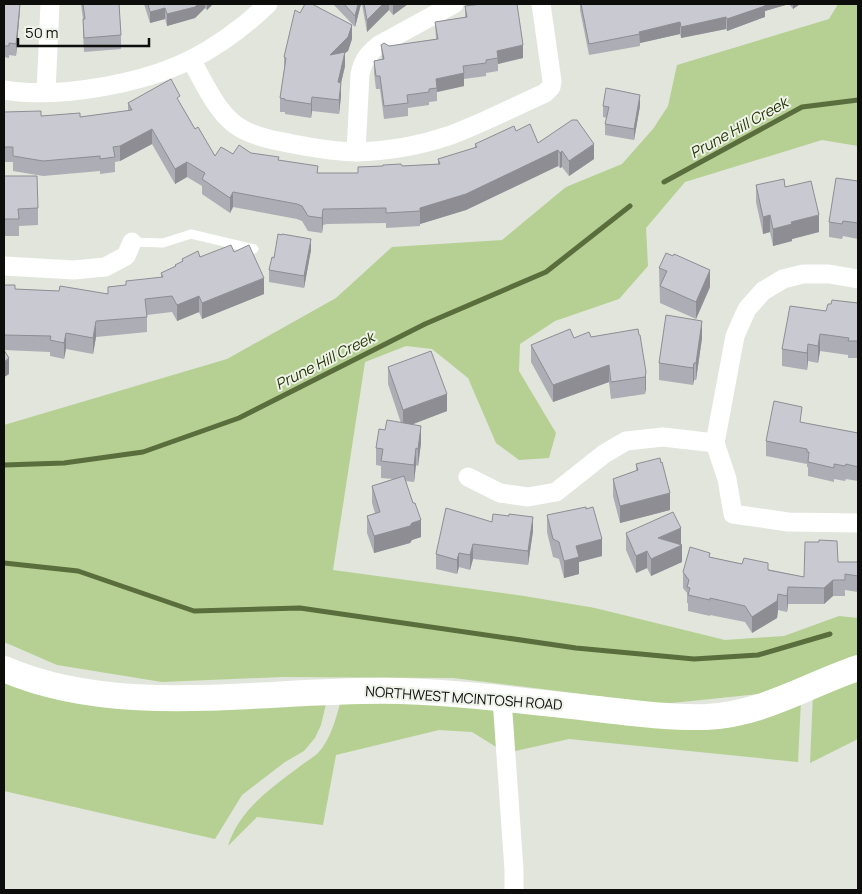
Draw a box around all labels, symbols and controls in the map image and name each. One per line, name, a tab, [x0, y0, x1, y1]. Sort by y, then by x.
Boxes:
scale bar	[18, 15, 149, 47]
text: 50 m	[25, 22, 59, 43]
water label: Prune Hill Creek	[686, 91, 794, 163]
water label: Prune Hill Creek	[272, 325, 380, 395]
street label: NORTHWEST MCINTOSH ROAD	[365, 681, 563, 714]

